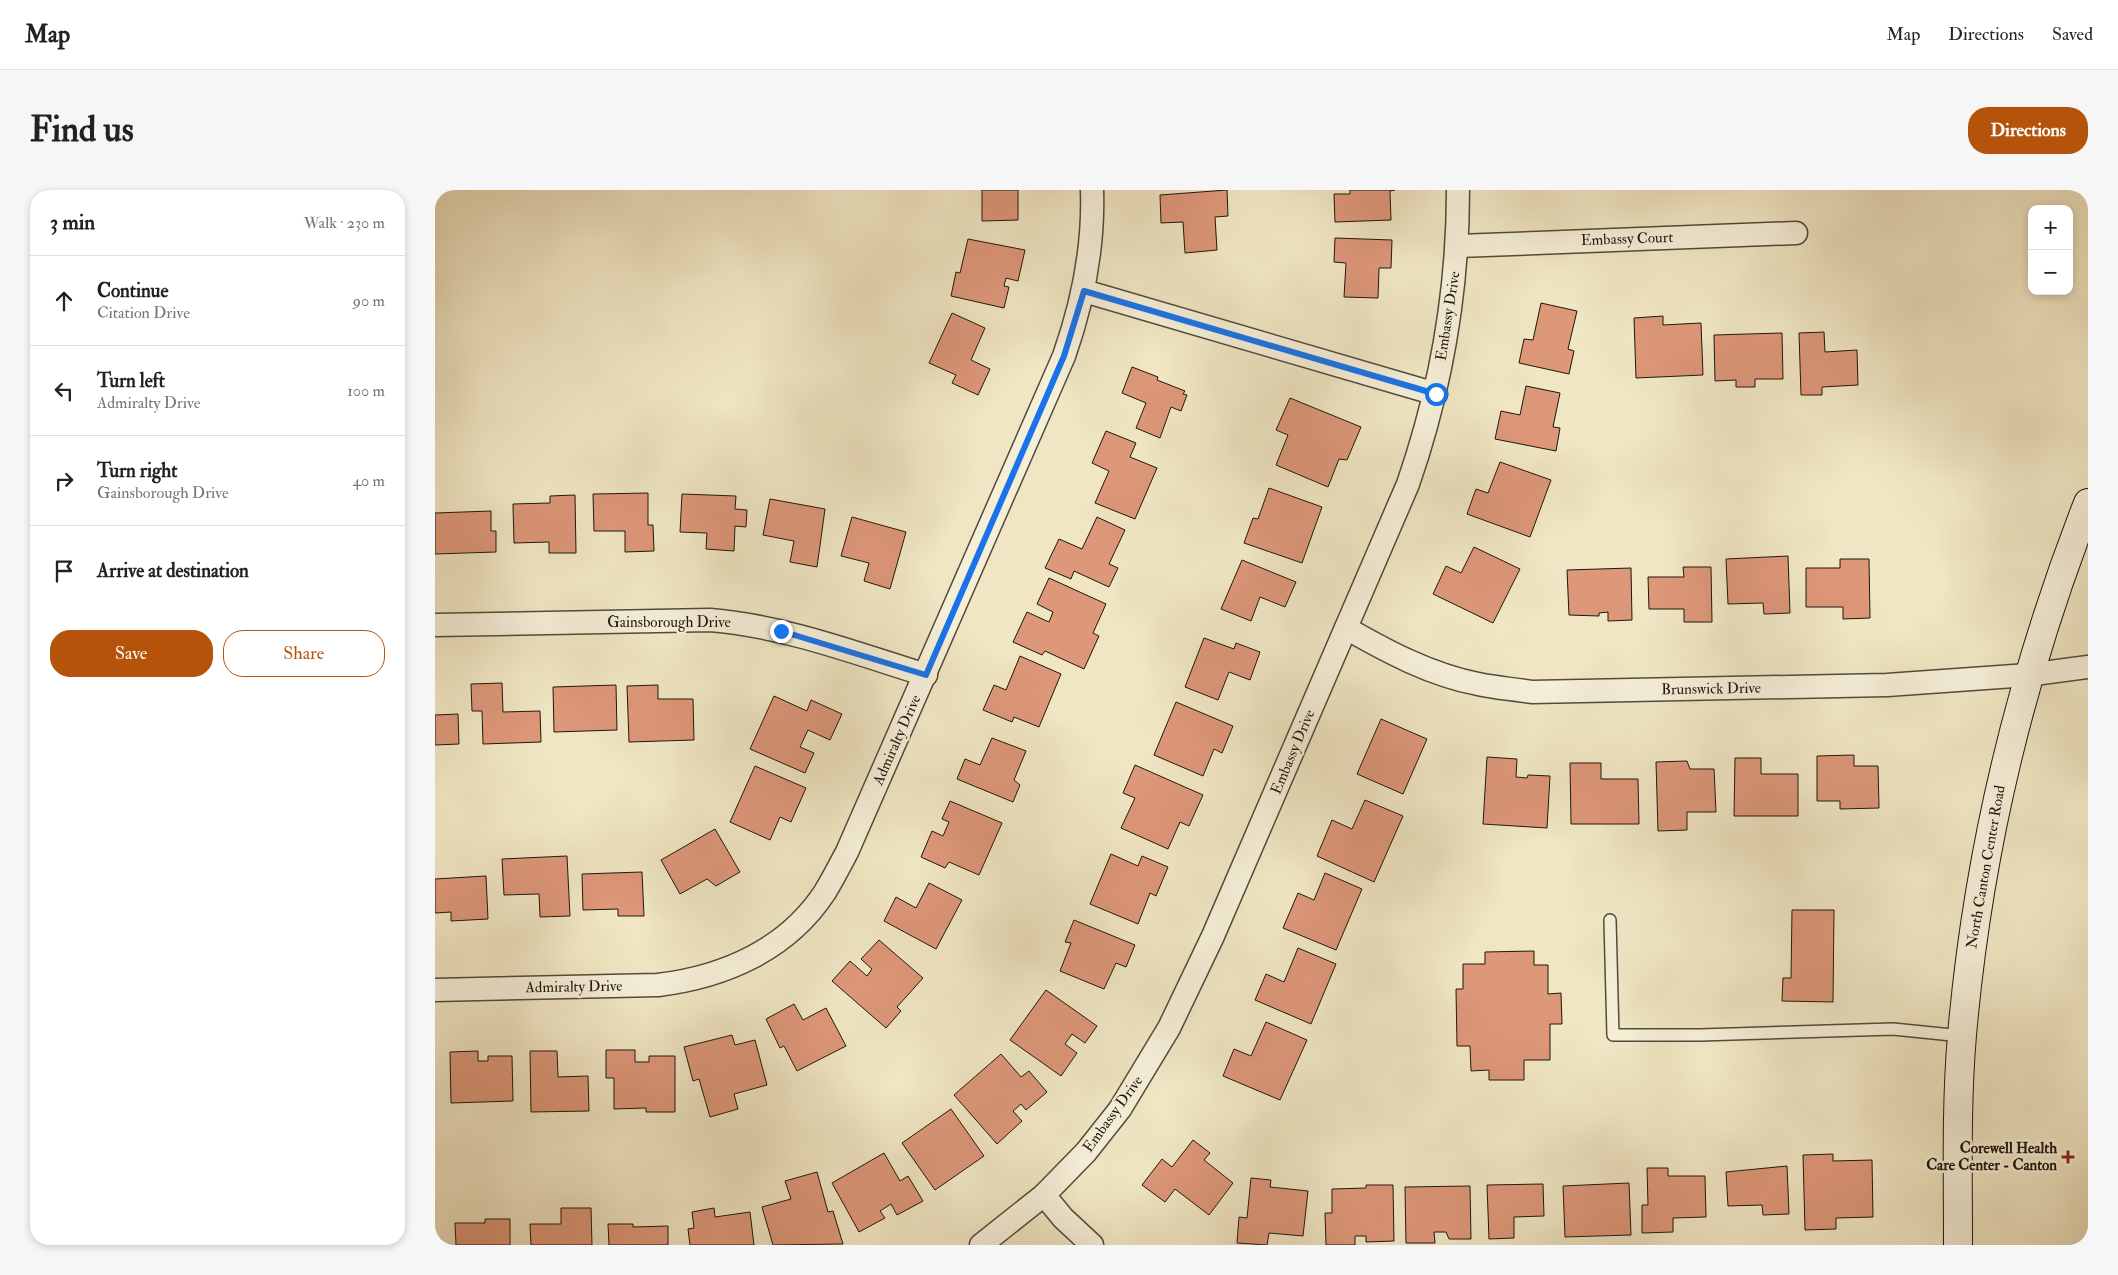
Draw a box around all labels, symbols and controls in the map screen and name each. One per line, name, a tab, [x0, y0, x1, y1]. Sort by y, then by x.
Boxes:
text: Map	[25, 19, 70, 50]
text: Map	[1887, 23, 1920, 46]
text: Directions	[1948, 23, 2024, 46]
text: Saved	[2052, 23, 2093, 46]
button: Directions	[1968, 107, 2088, 154]
text: Find us	[30, 108, 134, 152]
map controls	[2028, 205, 2073, 295]
button: +	[2028, 205, 2073, 250]
text: 3 min	[50, 209, 95, 236]
text: Walk · 230 m	[304, 213, 385, 233]
street label: Embassy Court	[1581, 228, 1674, 250]
button: −	[2028, 250, 2073, 295]
street label: Embassy Drive	[1432, 270, 1464, 362]
text: Continue	[97, 279, 168, 303]
icon: ahead	[50, 287, 78, 315]
text: 90 m	[353, 291, 385, 311]
text: Citation Drive	[97, 303, 190, 323]
text: Turn left	[97, 369, 165, 393]
icon: left	[50, 377, 78, 405]
text: 100 m	[347, 381, 385, 401]
route start	[1425, 383, 1448, 406]
text: Admiralty Drive	[97, 393, 200, 413]
text: Turn right	[97, 459, 177, 483]
icon: right	[50, 467, 78, 495]
text: 40 m	[352, 471, 385, 491]
text: Gainsborough Drive	[97, 483, 229, 503]
icon: arrive	[50, 557, 78, 585]
text: Arrive at destination	[97, 559, 249, 583]
street label: Gainsborough Drive	[607, 613, 731, 632]
route end	[770, 620, 793, 643]
button: Save	[50, 630, 213, 677]
button: Share	[223, 630, 385, 677]
street label: Brunswick Drive	[1661, 679, 1761, 699]
street label: Admiralty Drive	[868, 692, 925, 789]
street label: Embassy Drive	[1267, 707, 1319, 797]
street label: North Canton Center Road	[1962, 783, 2010, 950]
street label: Admiralty Drive	[524, 977, 623, 997]
street label: Embassy Drive	[1079, 1072, 1147, 1156]
place label: Corewell Health Care Center - Canton	[1926, 1139, 2057, 1175]
marker: Corewell Health Care Center - Canton	[2061, 1150, 2075, 1164]

